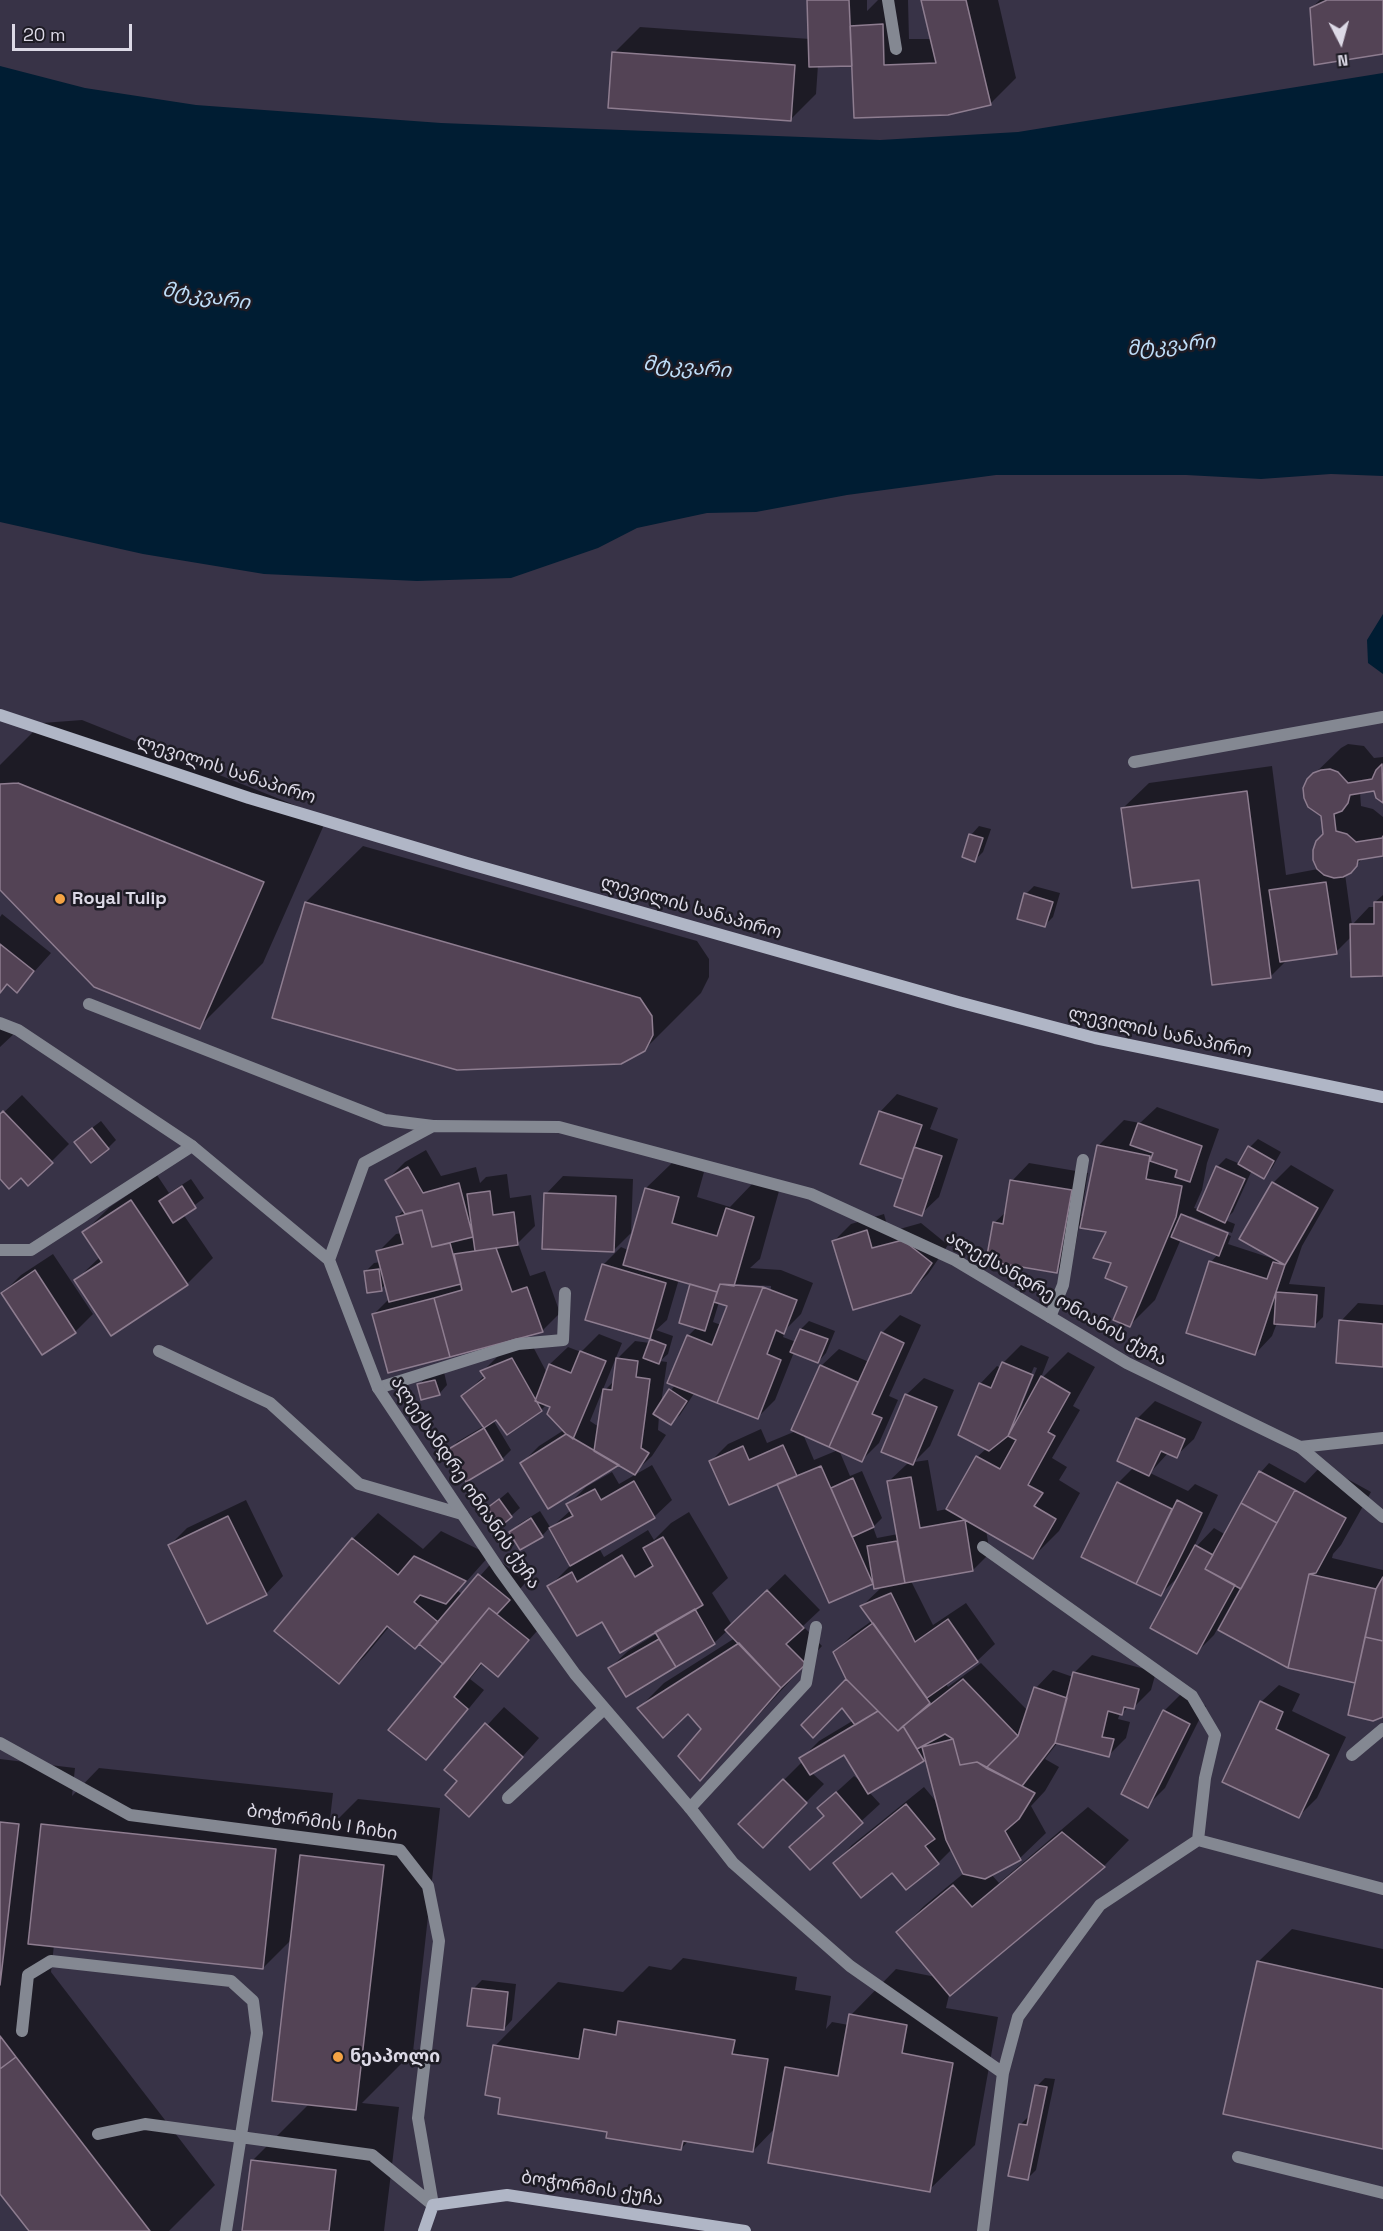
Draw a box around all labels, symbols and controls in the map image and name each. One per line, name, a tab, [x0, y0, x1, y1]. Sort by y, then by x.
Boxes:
scale bar	[15, 12, 135, 50]
north arrow	[1311, 12, 1371, 72]
text: 20 m	[23, 23, 66, 46]
text: N	[1337, 49, 1349, 71]
water label: მტკვარი	[161, 278, 251, 316]
water label: მტკვარი	[1126, 330, 1216, 362]
water label: მტკვარი	[642, 352, 732, 384]
street label: ლევილის სანაპირო	[134, 731, 318, 809]
street label: ლევილის სანაპირო	[598, 872, 784, 944]
place label: Royal Tulip	[72, 888, 167, 910]
marker: Royal Tulip	[53, 892, 67, 906]
street label: ლევილის სანაპირო	[1066, 1003, 1254, 1063]
street label: ალექსანდრე ონიანის ქუჩა	[942, 1227, 1170, 1371]
street label: ალექსანდრე ონიანის ქუჩა	[386, 1373, 544, 1593]
street label: ბოჭორმის I ჩიხი	[245, 1800, 399, 1846]
place label: ნეაპოლი	[350, 2046, 440, 2068]
marker: ნეაპოლი	[331, 2050, 345, 2064]
street label: ბოჭორმის ქუჩა	[520, 2167, 664, 2211]

